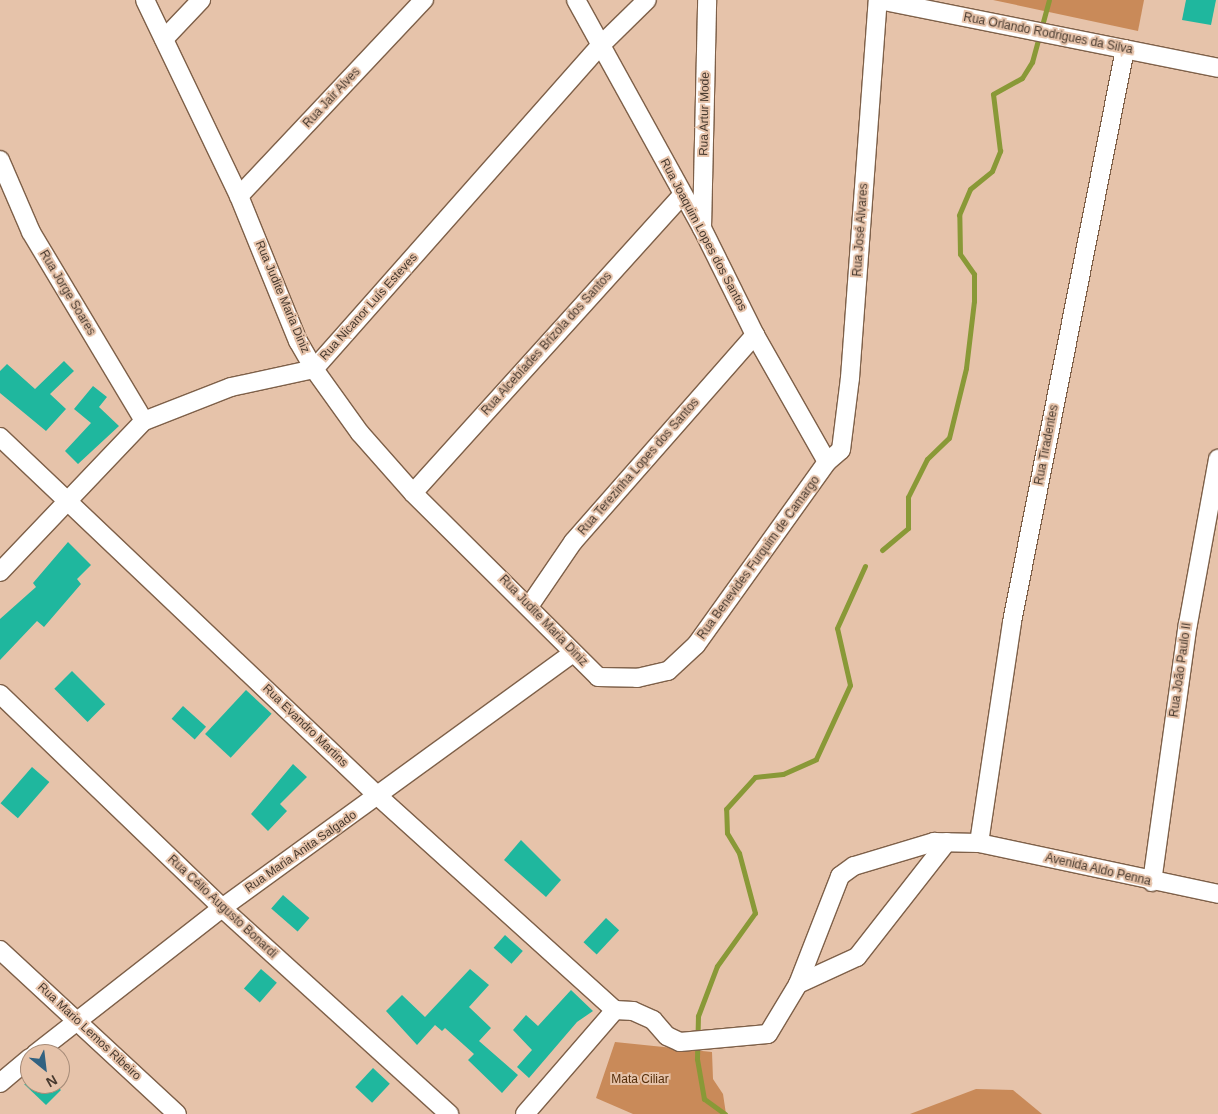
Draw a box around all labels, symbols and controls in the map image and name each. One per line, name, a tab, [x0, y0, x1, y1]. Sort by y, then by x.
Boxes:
street label: Rua Orlando Rodrigues da Silva	[962, 11, 1134, 57]
street label: Rua Jair Alves	[300, 65, 364, 131]
street label: Rua Artur Mode	[697, 72, 713, 156]
street label: Rua Joaquim Lopes dos Santos	[657, 157, 749, 313]
street label: Rua José Alvares	[851, 183, 871, 277]
street label: Rua Judite Maria Diniz	[252, 239, 312, 355]
street label: Rua Jorge Soares	[36, 248, 98, 338]
street label: Rua Nicanor Luís Esteves	[317, 251, 421, 363]
street label: Rua Alcebíades Brizola dos Santos	[479, 269, 615, 419]
street label: Rua Terezinha Lopes dos Santos	[576, 396, 702, 538]
street label: Rua Tiradentes	[1032, 404, 1062, 486]
street label: Rua Benevides Furquim de Camargo	[695, 474, 823, 642]
street label: Rua Judite Maria Diniz	[496, 573, 590, 669]
street label: Rua João Paulo II	[1167, 622, 1195, 718]
street label: Rua Evandro Martins	[259, 682, 351, 770]
street label: Rua Maria Anita Salgado	[242, 808, 360, 896]
street label: Avenida Aldo Penna	[1044, 851, 1152, 889]
street label: Rua Célio Augusto Bonardi	[164, 852, 280, 962]
street label: Rua Mario Lemos Ribeiro	[34, 980, 144, 1084]
north arrow	[20, 1044, 70, 1094]
text: N	[43, 1072, 60, 1091]
park label: Mata Ciliar	[611, 1073, 669, 1087]

